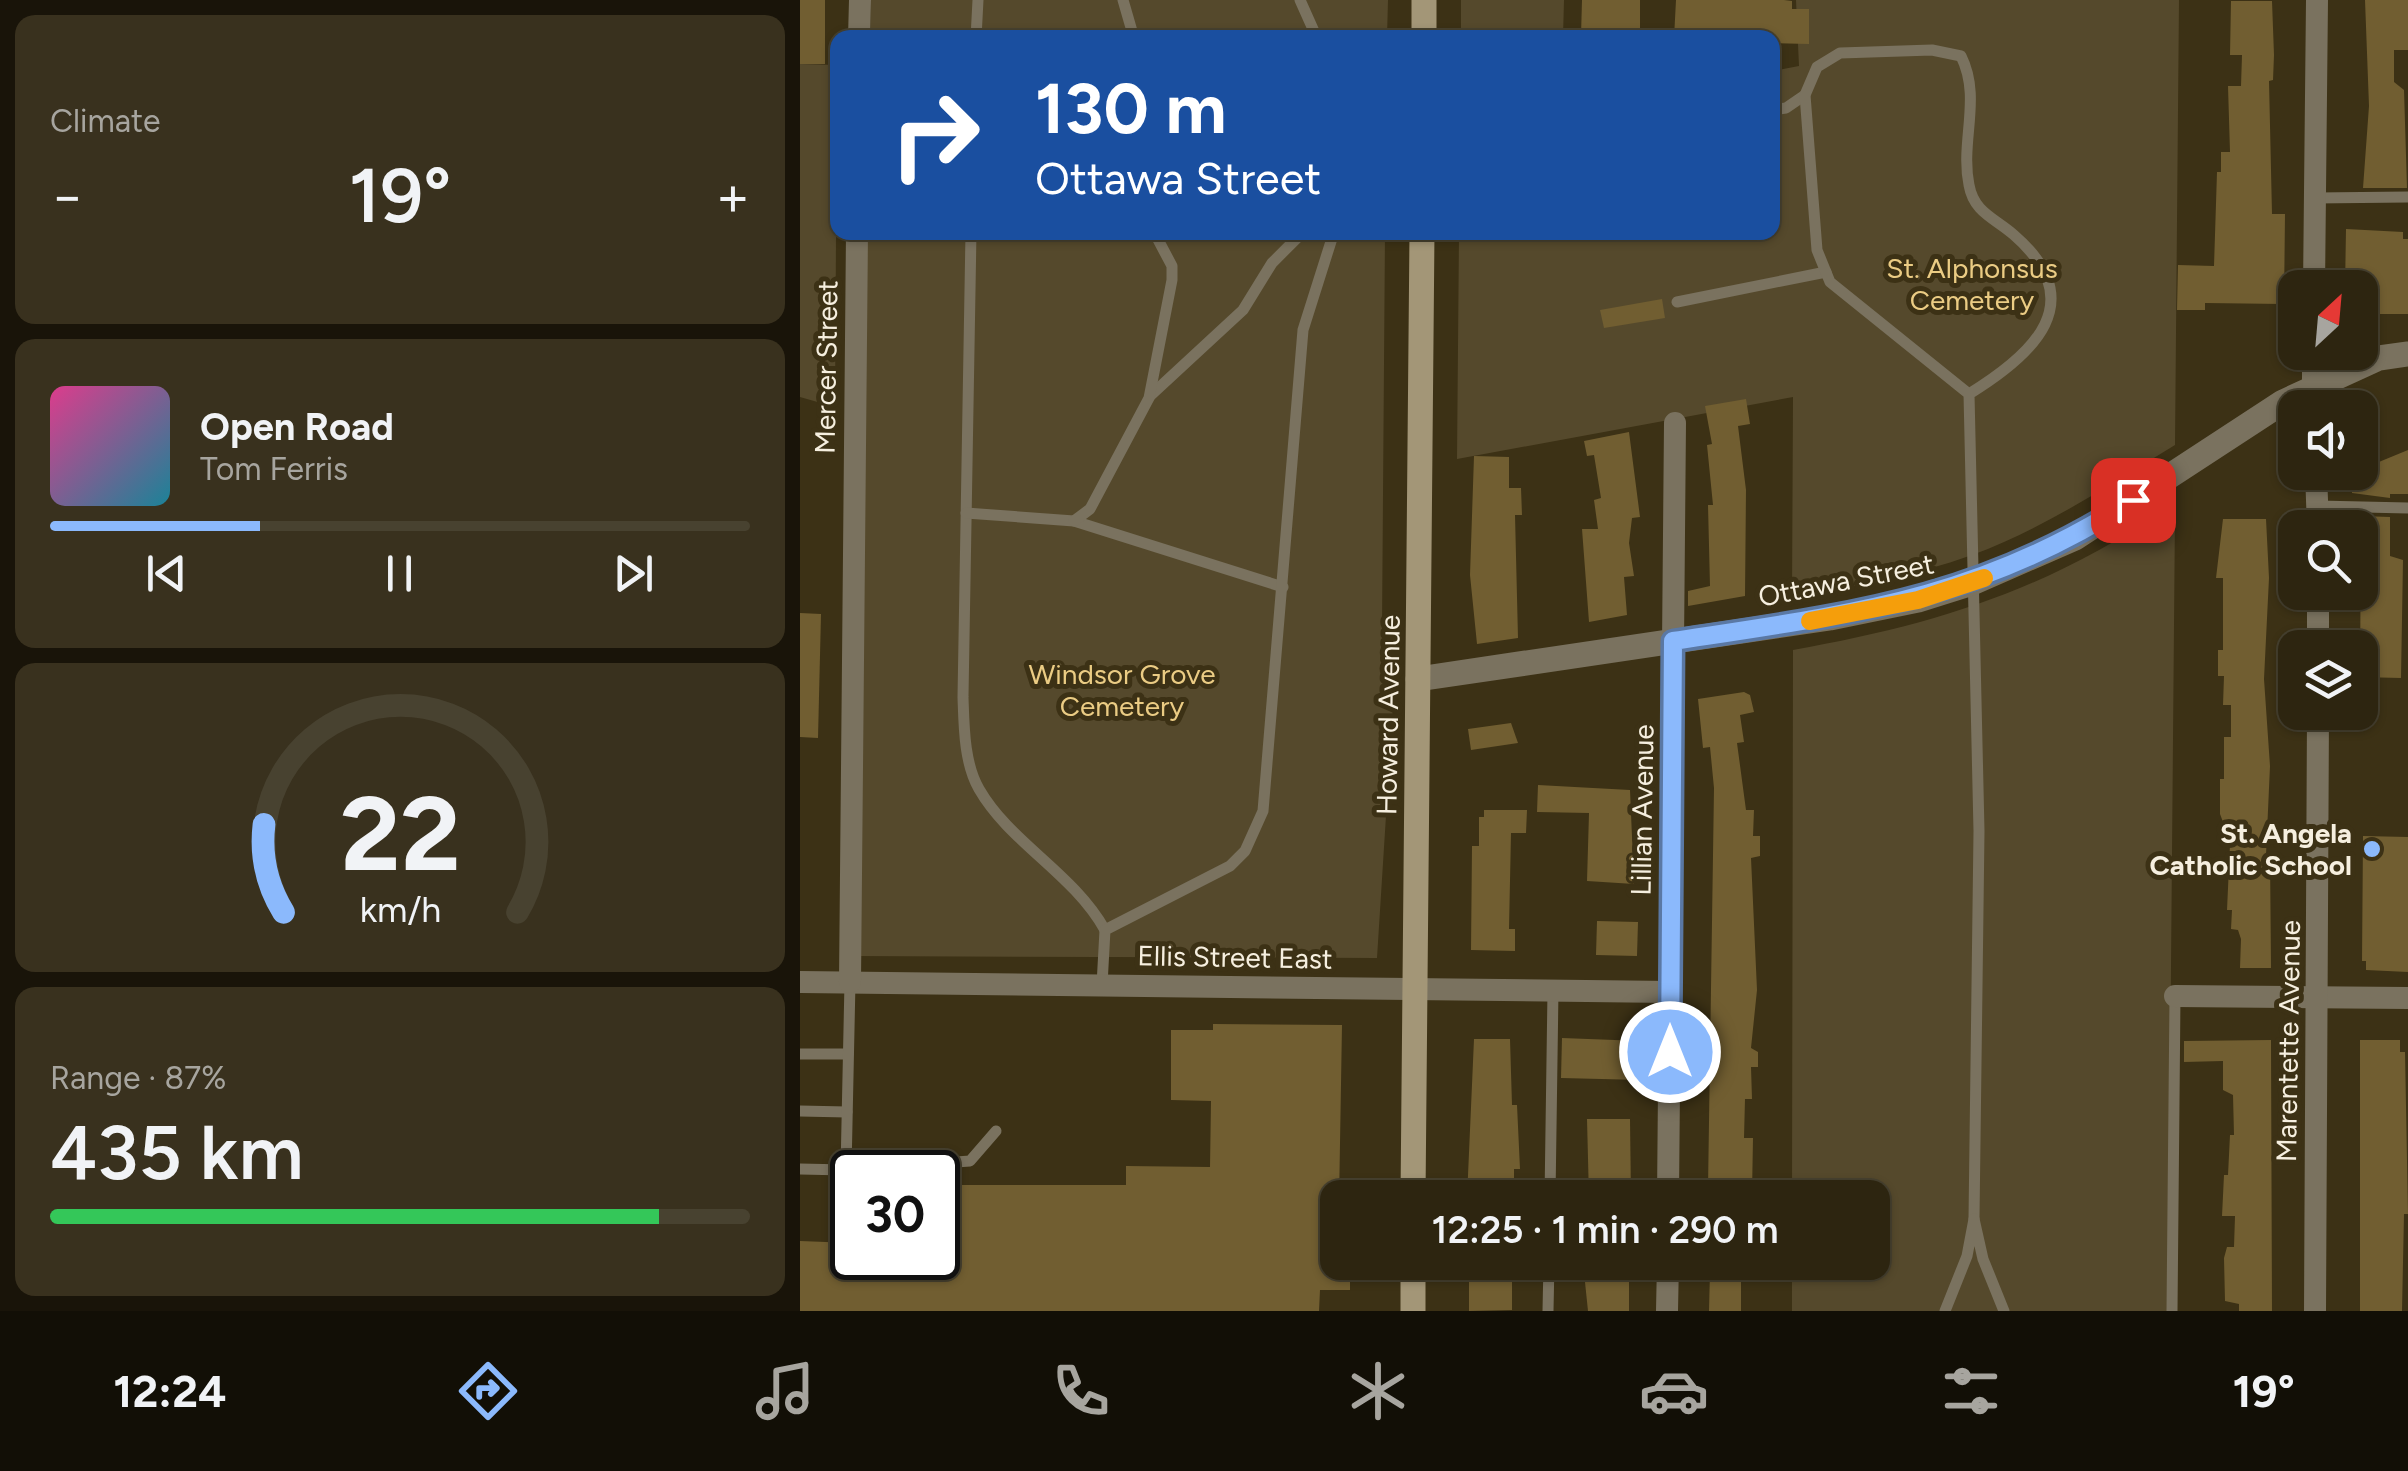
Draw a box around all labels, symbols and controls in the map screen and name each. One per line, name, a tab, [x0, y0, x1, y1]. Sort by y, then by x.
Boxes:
text: 130 m	[1035, 66, 1227, 151]
icon: right	[870, 70, 1000, 200]
text: Climate	[50, 102, 161, 140]
text: 19°	[349, 151, 451, 241]
text: Ottawa Street	[1035, 151, 1321, 205]
text: −	[50, 163, 84, 229]
text: +	[716, 163, 750, 229]
park label: St. Alphonsus Cemetery	[1886, 251, 2058, 317]
north arrow	[2278, 270, 2378, 370]
map controls	[2278, 270, 2378, 730]
street label: Mercer Street	[807, 280, 845, 454]
button: sound	[2278, 390, 2378, 490]
text: Open Road	[200, 404, 394, 450]
text: Tom Ferris	[200, 450, 348, 488]
pin	[2091, 458, 2176, 543]
icon: arrive	[2106, 473, 2161, 528]
button: search	[2278, 510, 2378, 610]
icon: previous	[139, 546, 194, 601]
icon: pause	[372, 546, 427, 601]
icon: next	[606, 546, 661, 601]
street label: Ottawa Street	[1755, 546, 1937, 614]
street label: Howard Avenue	[1369, 615, 1407, 815]
button: layers	[2278, 630, 2378, 730]
park label: Windsor Grove Cemetery	[1028, 657, 1216, 723]
street label: Lillian Avenue	[1624, 724, 1660, 896]
text: 22	[340, 771, 460, 896]
place label: St. Angela Catholic School	[2149, 816, 2352, 882]
marker: St. Angela Catholic School	[2361, 838, 2383, 860]
text: km/h	[359, 888, 441, 931]
street label: Marentette Avenue	[2269, 920, 2307, 1162]
street label: Ellis Street East	[1137, 938, 1333, 976]
position arrow	[1618, 1000, 1722, 1104]
text: Range · 87%	[50, 1059, 226, 1097]
text: 435 km	[50, 1108, 303, 1198]
speed limit sign: 30	[830, 1150, 960, 1280]
text: 12:25 · 1 min · 290 m	[1431, 1207, 1779, 1253]
icon: directions	[453, 1356, 523, 1426]
icon: music	[750, 1356, 820, 1426]
icon: phone	[1046, 1356, 1116, 1426]
icon: climate	[1343, 1356, 1413, 1426]
icon: car	[1639, 1356, 1709, 1426]
icon: filters	[1936, 1356, 2006, 1426]
text: 12:24	[113, 1364, 226, 1418]
text: 19°	[2233, 1364, 2295, 1418]

